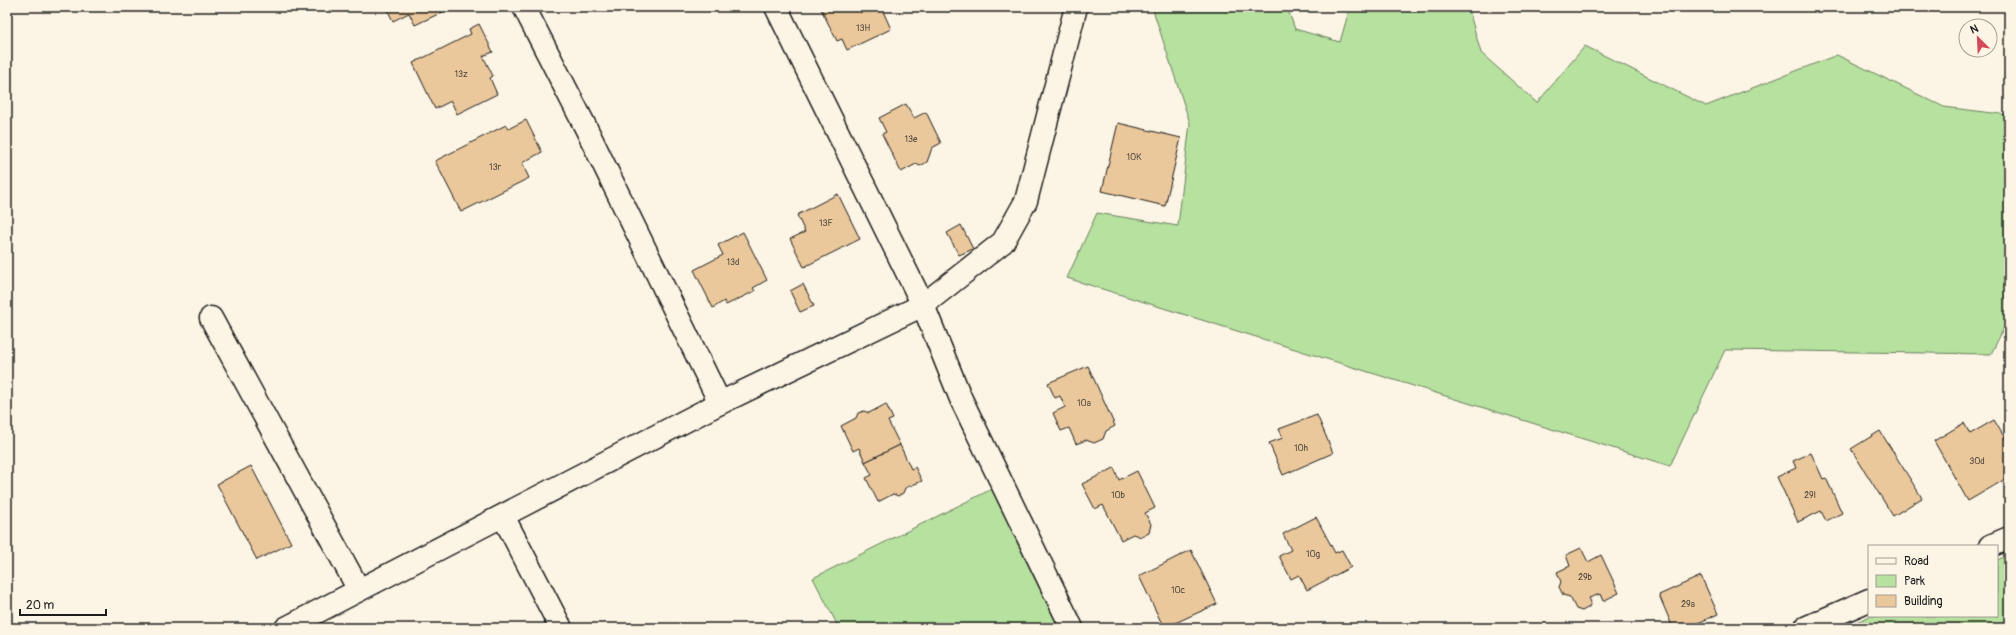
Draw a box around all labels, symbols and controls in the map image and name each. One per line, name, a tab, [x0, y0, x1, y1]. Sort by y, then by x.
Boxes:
north arrow	[1958, 18, 1998, 58]
text: N	[1968, 22, 1981, 37]
house number: 13H	[856, 23, 870, 34]
house number: 13z	[454, 69, 468, 80]
house number: 13e	[905, 134, 918, 145]
house number: 10K	[1126, 152, 1142, 163]
house number: 13r	[489, 162, 502, 173]
house number: 13F	[819, 218, 834, 229]
house number: 13d	[727, 257, 739, 268]
house number: 10a	[1077, 398, 1091, 409]
house number: 10h	[1294, 443, 1308, 454]
house number: 30d	[1969, 456, 1985, 467]
house number: 10b	[1111, 490, 1126, 501]
house number: 29l	[1804, 490, 1816, 501]
legend	[1868, 545, 1998, 617]
house number: 10g	[1306, 549, 1321, 560]
text: Road	[1904, 554, 1929, 569]
house number: 29b	[1578, 572, 1593, 583]
text: Park	[1904, 574, 1925, 589]
house number: 10c	[1171, 585, 1186, 596]
scale bar	[20, 591, 106, 617]
text: Building	[1904, 594, 1943, 609]
text: 20 m	[26, 598, 55, 613]
house number: 29a	[1681, 599, 1695, 610]

